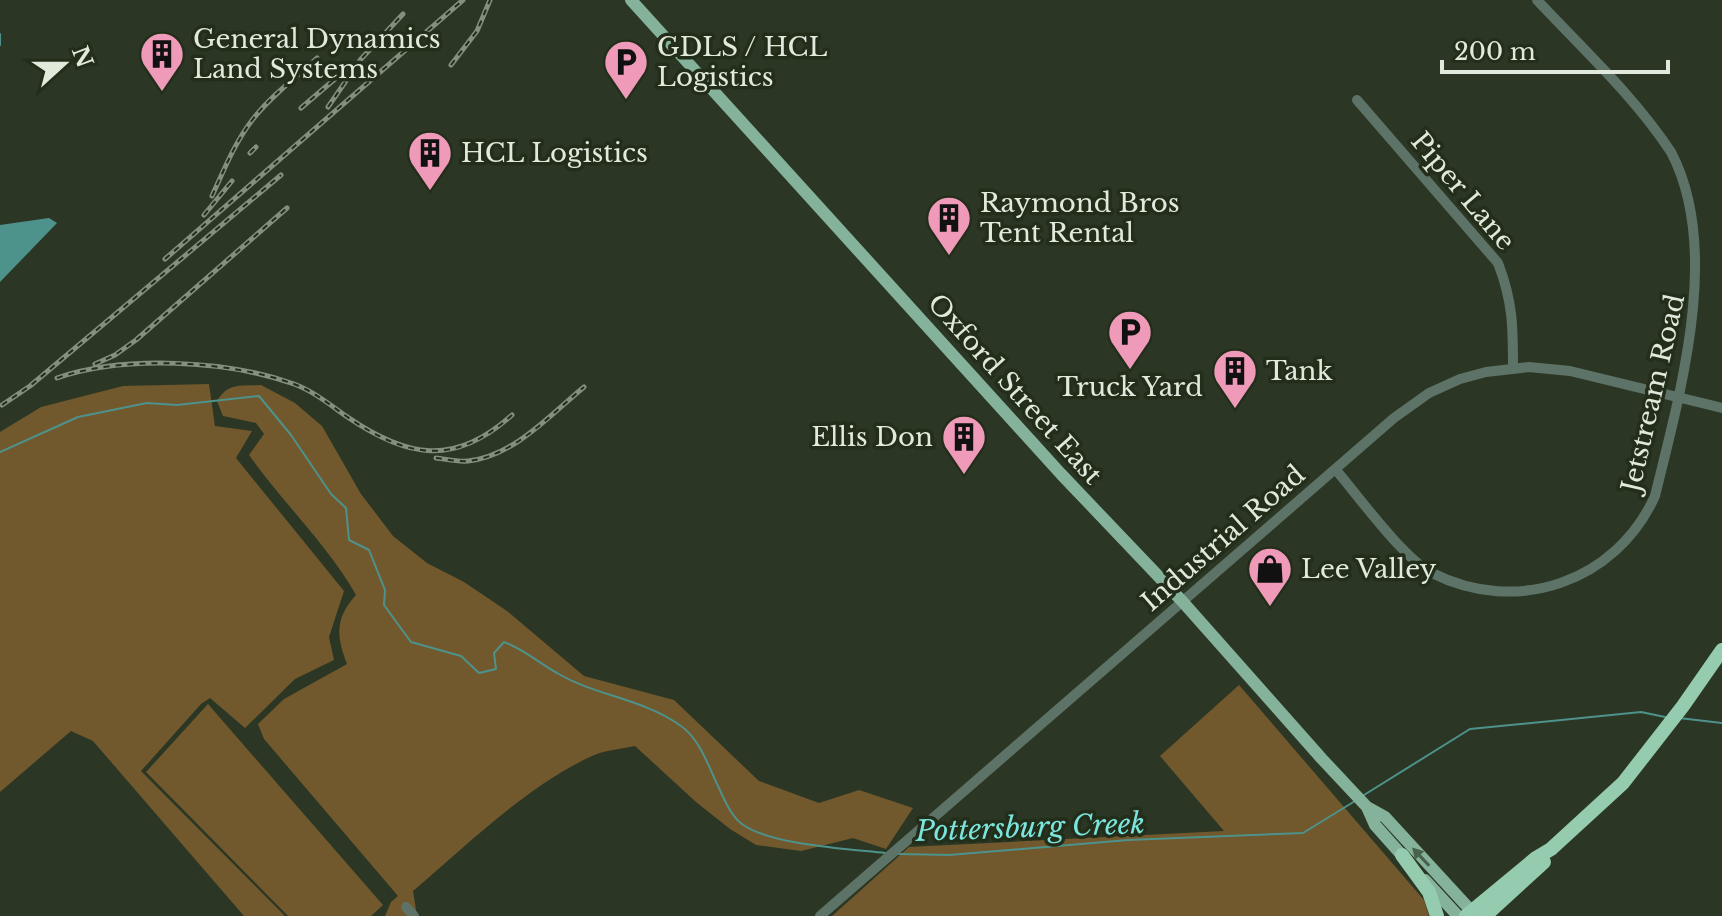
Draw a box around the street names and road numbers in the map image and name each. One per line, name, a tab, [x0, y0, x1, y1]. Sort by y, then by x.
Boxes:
street label: Piper Lane	[1404, 125, 1522, 257]
street label: Oxford Street East	[921, 287, 1109, 491]
street label: Jetstream Road	[1614, 291, 1691, 498]
street label: Industrial Road	[1135, 458, 1311, 618]

